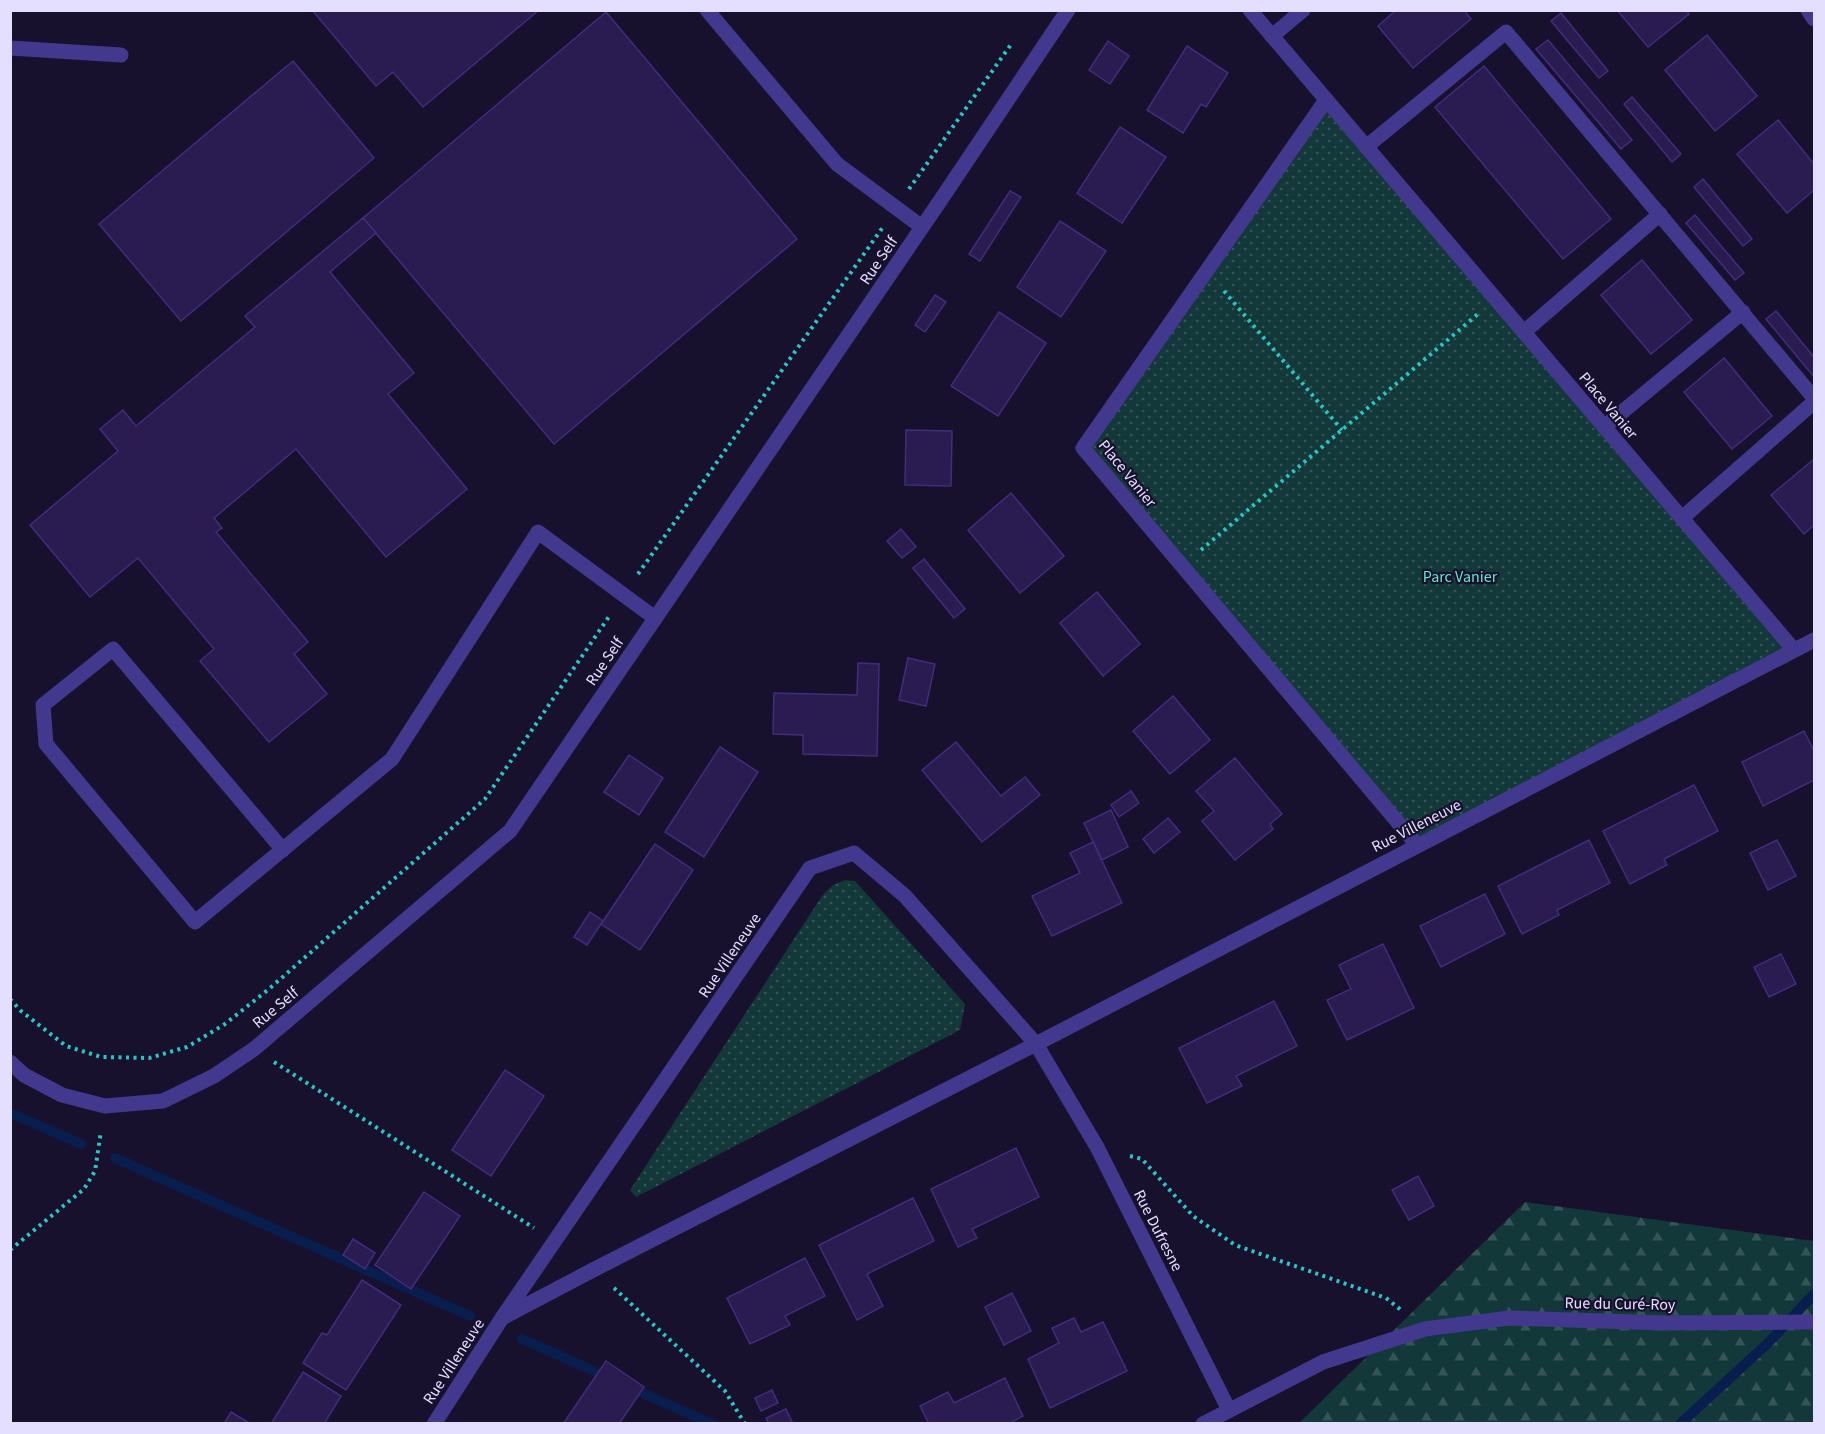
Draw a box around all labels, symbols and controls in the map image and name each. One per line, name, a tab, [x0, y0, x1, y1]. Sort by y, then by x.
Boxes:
street label: Rue Self	[855, 231, 904, 289]
street label: Place Vanier	[1574, 367, 1643, 444]
street label: Place Vanier	[1093, 435, 1162, 513]
park label: Parc Vanier	[1423, 566, 1498, 588]
street label: Rue Self	[581, 632, 630, 690]
street label: Rue Villeneuve	[1368, 794, 1465, 858]
street label: Rue Villeneuve	[693, 909, 766, 1002]
street label: Rue Self	[248, 981, 304, 1034]
street label: Rue Dufresne	[1128, 1186, 1188, 1275]
street label: Rue du Curé-Roy	[1564, 1292, 1676, 1316]
street label: Rue Villeneuve	[418, 1314, 490, 1409]

